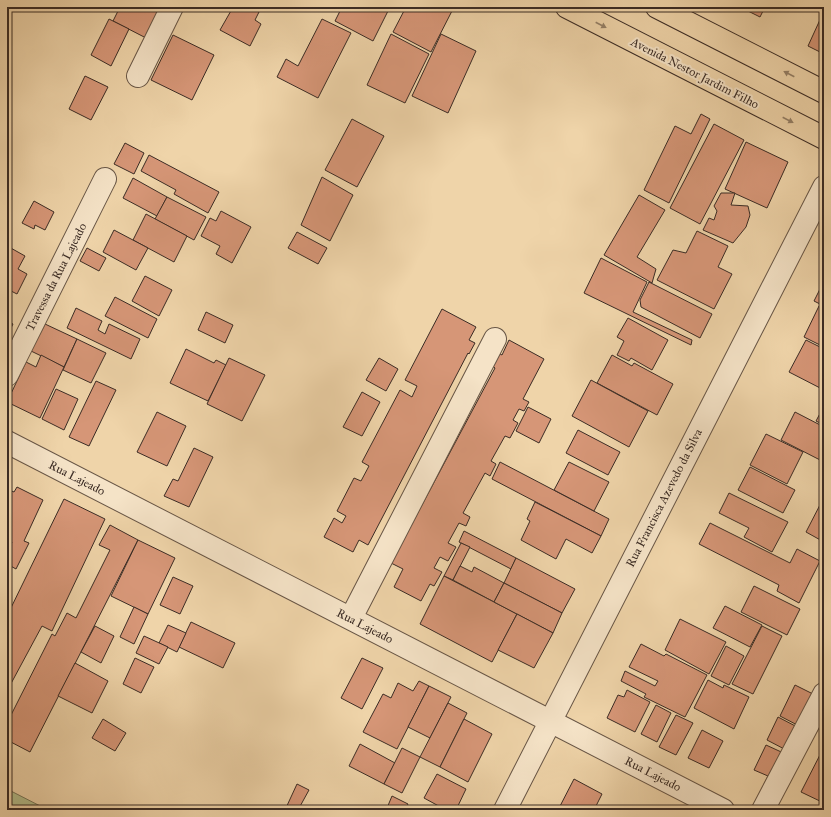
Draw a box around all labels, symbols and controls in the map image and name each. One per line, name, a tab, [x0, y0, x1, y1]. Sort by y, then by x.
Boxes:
one-way arrow	[596, 22, 607, 28]
street label: Avenida Nestor Jardim Filho	[627, 34, 761, 112]
one-way arrow	[783, 71, 795, 77]
one-way arrow	[782, 117, 794, 123]
street label: Travessa da Rua Lajeado	[23, 221, 89, 333]
street label: Rua Francisca Azevedo da Silva	[623, 426, 705, 569]
street label: Rua Lajeado	[46, 458, 108, 498]
street label: Rua Lajeado	[334, 606, 396, 646]
street label: Rua Lajeado	[622, 754, 684, 794]

